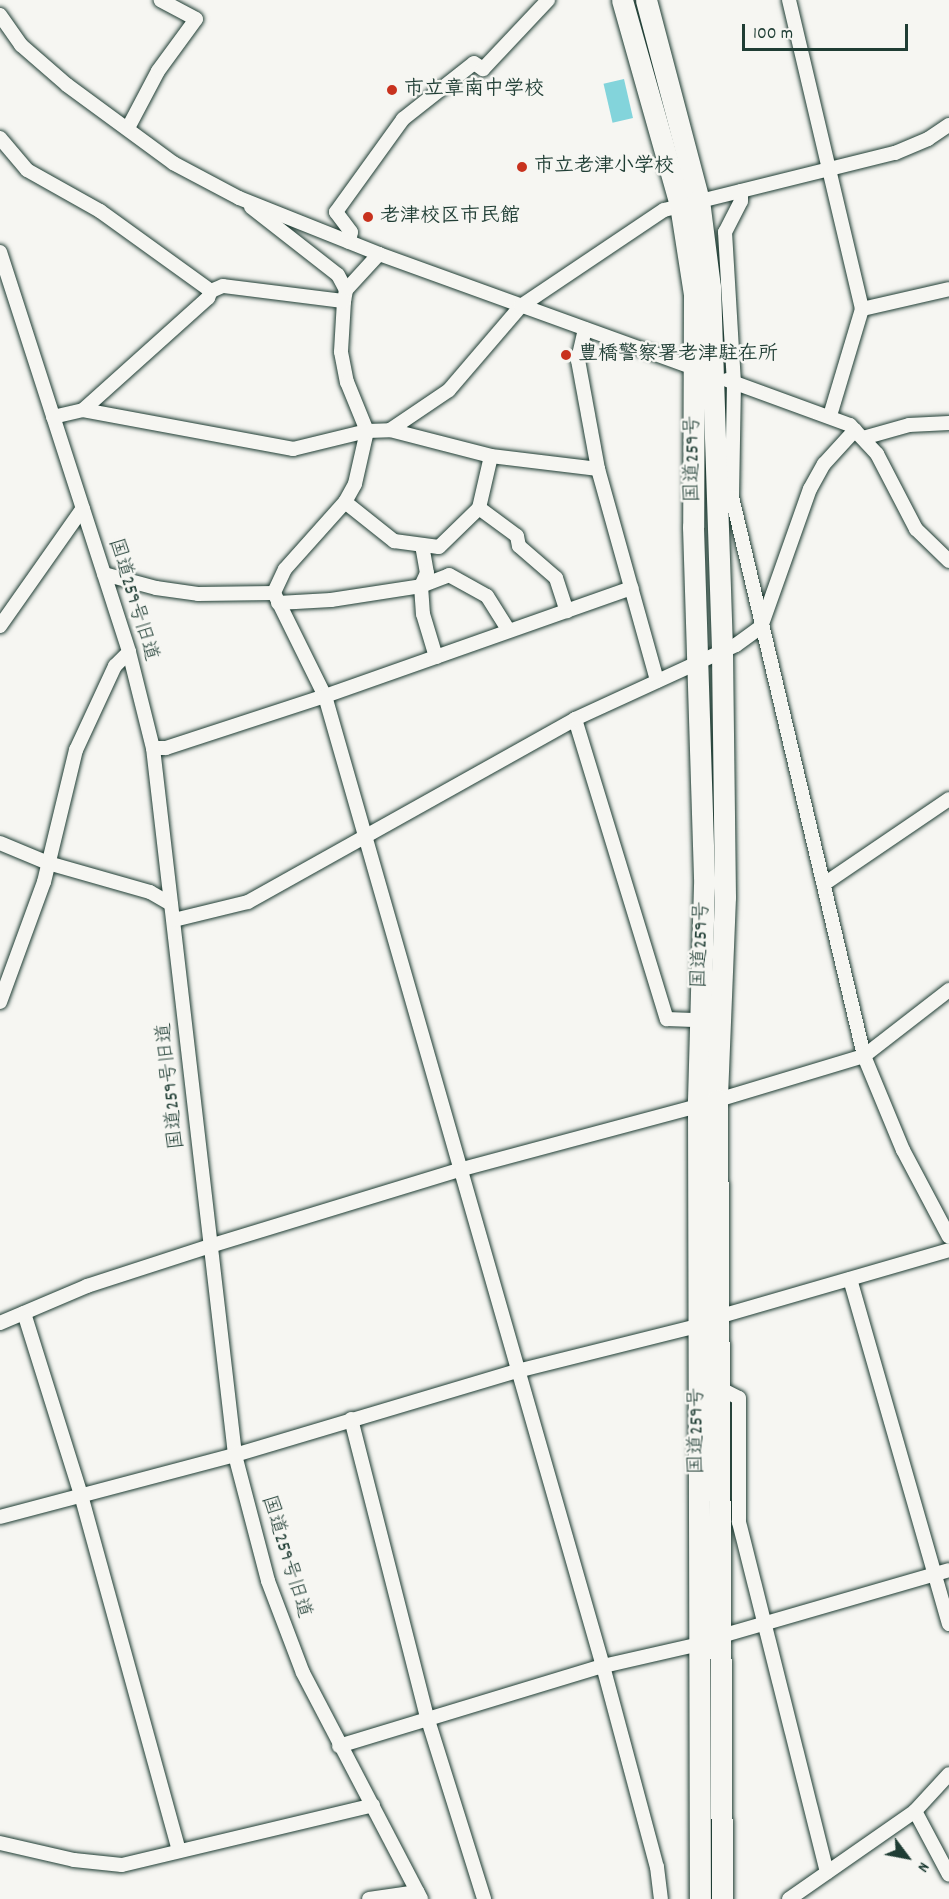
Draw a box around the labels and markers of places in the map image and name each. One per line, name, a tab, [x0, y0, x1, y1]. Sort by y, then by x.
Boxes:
place label: 市立章南中学校	[404, 78, 544, 102]
marker: 市立章南中学校	[385, 83, 399, 97]
place label: 市立老津小学校	[534, 155, 674, 179]
marker: 市立老津小学校	[515, 160, 529, 174]
place label: 老津校区市民館	[380, 205, 520, 229]
marker: 老津校区市民館	[361, 210, 375, 224]
place label: 豊橋警察署老津駐在所	[578, 343, 778, 367]
marker: 豊橋警察署老津駐在所	[559, 348, 573, 362]

